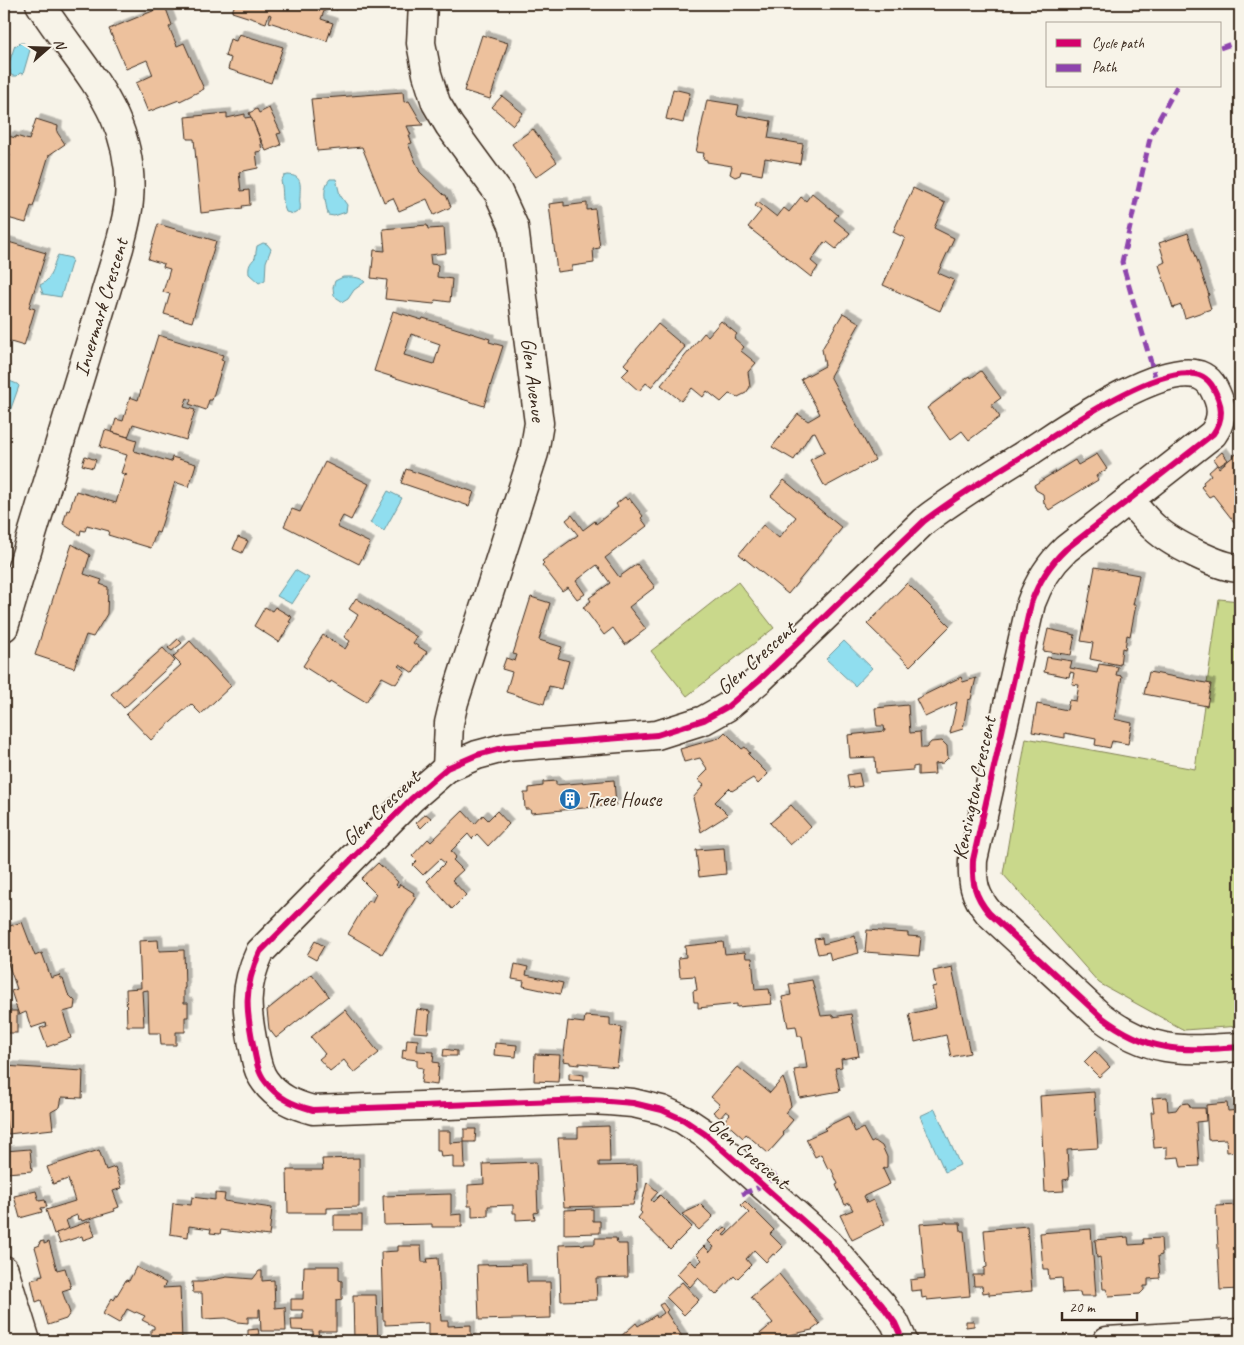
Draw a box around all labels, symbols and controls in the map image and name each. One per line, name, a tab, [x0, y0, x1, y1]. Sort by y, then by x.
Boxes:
north arrow	[22, 22, 72, 72]
legend	[1046, 22, 1222, 88]
text: Cycle path	[1092, 34, 1144, 53]
text: N	[50, 37, 70, 53]
text: Path	[1092, 58, 1118, 77]
street label: Invermark Crescent	[68, 234, 134, 379]
street label: Glen Avenue	[515, 337, 552, 425]
street label: Glen Crescent	[711, 614, 802, 700]
street label: Kensington Crescent	[946, 712, 1002, 862]
street label: Glen Crescent	[337, 763, 427, 851]
place label: Tree House	[586, 786, 662, 812]
building icon: Tree House	[558, 787, 582, 811]
street label: Glen Crescent	[703, 1112, 796, 1196]
scale bar	[1062, 1290, 1136, 1322]
text: 20 m	[1069, 1298, 1096, 1317]

